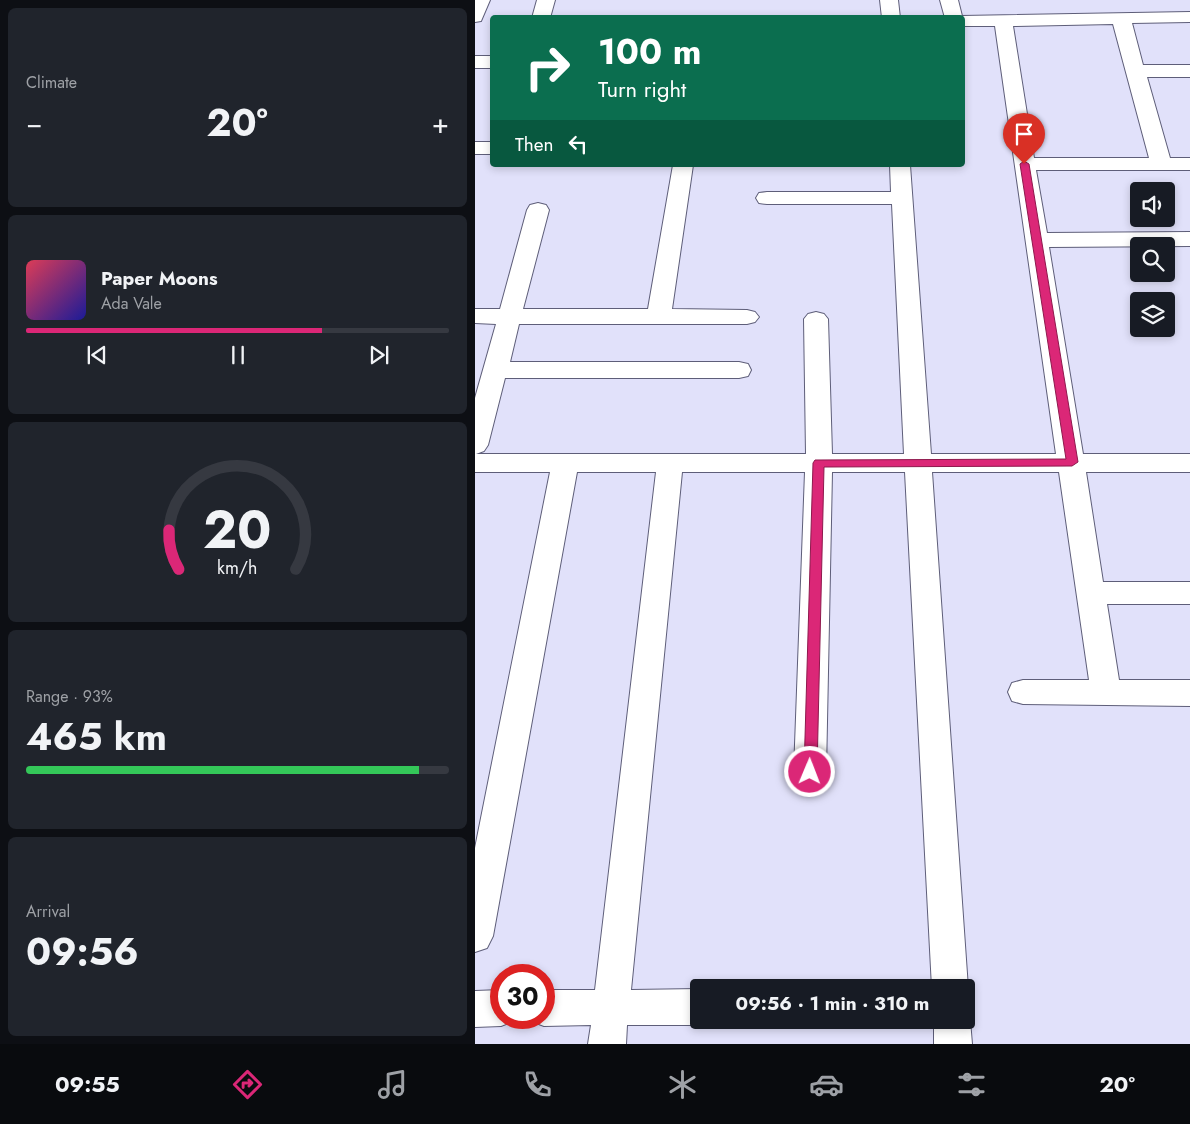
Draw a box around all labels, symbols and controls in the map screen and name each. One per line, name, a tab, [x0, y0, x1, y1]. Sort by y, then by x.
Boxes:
text: 100 m	[598, 27, 701, 77]
icon: right	[515, 35, 580, 100]
text: Climate	[26, 71, 77, 94]
text: Turn right	[598, 73, 686, 105]
text: 20°	[206, 95, 268, 150]
text: −	[26, 103, 43, 144]
text: +	[432, 103, 449, 144]
pin	[1003, 113, 1045, 164]
icon: arrive	[1010, 120, 1038, 148]
icon: left	[564, 130, 592, 158]
text: Then	[515, 131, 554, 158]
map controls	[1130, 182, 1175, 337]
button: sound	[1130, 182, 1175, 227]
button: search	[1130, 237, 1175, 282]
text: Paper Moons	[101, 265, 218, 292]
text: Ada Vale	[101, 292, 162, 315]
button: layers	[1130, 292, 1175, 337]
icon: previous	[83, 341, 111, 369]
icon: pause	[224, 341, 252, 369]
icon: next	[365, 341, 393, 369]
text: 20	[203, 492, 272, 568]
text: km/h	[217, 555, 258, 581]
text: Range · 93%	[26, 685, 113, 708]
text: 465 km	[26, 709, 167, 764]
position arrow	[783, 745, 835, 797]
text: Arrival	[26, 900, 70, 923]
text: 09:56	[26, 924, 139, 979]
speed limit sign: 30	[490, 964, 555, 1029]
text: 09:56 · 1 min · 310 m	[736, 990, 929, 1017]
icon: directions	[230, 1067, 265, 1102]
icon: music	[375, 1067, 410, 1102]
icon: phone	[520, 1067, 555, 1102]
icon: climate	[665, 1067, 700, 1102]
icon: car	[809, 1067, 844, 1102]
icon: filters	[954, 1067, 989, 1102]
text: 09:55	[55, 1068, 120, 1100]
text: 20°	[1099, 1068, 1135, 1100]

